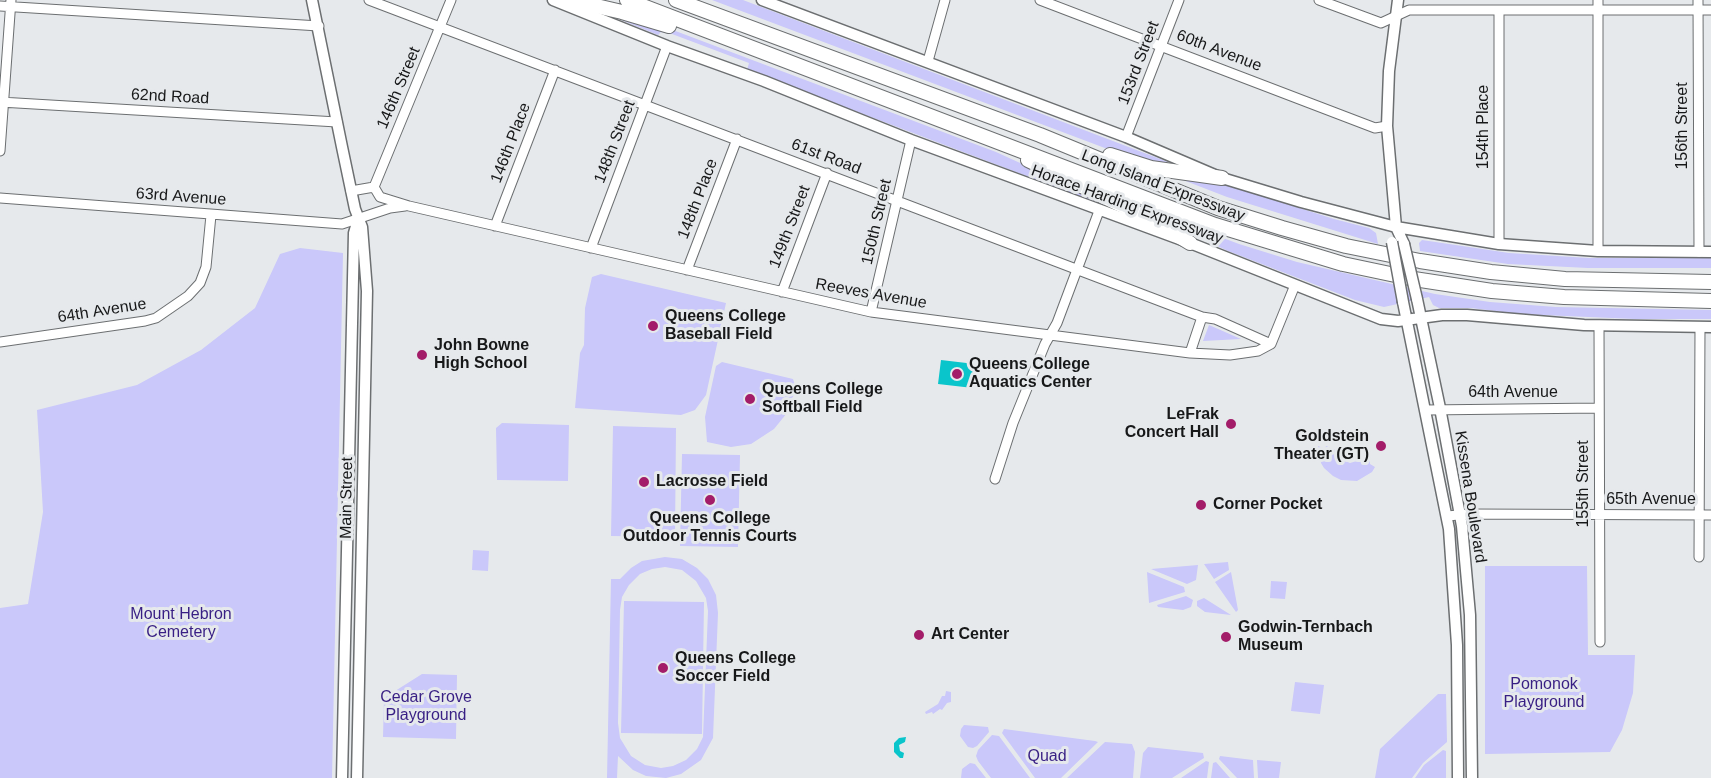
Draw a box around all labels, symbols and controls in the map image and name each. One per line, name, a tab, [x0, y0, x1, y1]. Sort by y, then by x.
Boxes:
street label: 153rd Street	[1114, 18, 1164, 108]
street label: 60th Avenue	[1174, 26, 1264, 76]
street label: 146th Street	[373, 44, 425, 132]
street label: 156th Street	[1673, 82, 1693, 170]
street label: 62nd Road	[130, 85, 210, 109]
street label: 154th Place	[1474, 85, 1494, 169]
street label: 148th Street	[590, 98, 640, 186]
street label: 146th Place	[487, 100, 535, 186]
street label: 61st Road	[789, 135, 863, 179]
street label: Long Island Expressway	[1079, 146, 1247, 226]
street label: 148th Place	[674, 156, 722, 242]
street label: Horace Harding Expressway	[1028, 161, 1226, 249]
street label: 150th Street	[858, 177, 896, 267]
street label: 149th Street	[765, 183, 815, 271]
street label: 63rd Avenue	[135, 184, 227, 210]
street label: Reeves Avenue	[814, 275, 928, 313]
street label: 64th Avenue	[56, 295, 148, 327]
place label: Queens College Baseball Field	[665, 307, 786, 345]
marker: Queens College Baseball Field	[646, 319, 660, 333]
place label: John Bowne High School	[434, 336, 529, 374]
marker: John Bowne High School	[415, 348, 429, 362]
place label: Queens College Aquatics Center	[969, 355, 1092, 393]
marker: Queens College Aquatics Center	[950, 367, 964, 381]
place label: Queens College Softball Field	[762, 380, 883, 418]
street label: 64th Avenue	[1468, 383, 1558, 403]
marker: Queens College Softball Field	[743, 392, 757, 406]
place label: LeFrak Concert Hall	[1125, 405, 1219, 443]
marker: LeFrak Concert Hall	[1224, 417, 1238, 431]
place label: Goldstein Theater (GT)	[1274, 427, 1369, 465]
street label: Kissena Boulevard	[1450, 430, 1490, 564]
marker: Goldstein Theater (GT)	[1374, 439, 1388, 453]
street label: 155th Street	[1574, 440, 1594, 528]
street label: Main Street	[337, 457, 357, 539]
place label: Lacrosse Field	[656, 472, 768, 492]
marker: Lacrosse Field	[637, 475, 651, 489]
street label: 65th Avenue	[1606, 490, 1696, 510]
marker: Queens College Outdoor Tennis Courts	[703, 493, 717, 507]
place label: Corner Pocket	[1213, 495, 1322, 515]
marker: Corner Pocket	[1194, 498, 1208, 512]
place label: Queens College Outdoor Tennis Courts	[623, 509, 797, 547]
park label: Mount Hebron Cemetery	[130, 605, 232, 643]
place label: Godwin-Ternbach Museum	[1238, 618, 1373, 656]
place label: Art Center	[931, 625, 1009, 645]
marker: Art Center	[912, 628, 926, 642]
marker: Godwin-Ternbach Museum	[1219, 630, 1233, 644]
place label: Queens College Soccer Field	[675, 649, 796, 687]
marker: Queens College Soccer Field	[656, 661, 670, 675]
park label: Pomonok Playground	[1504, 675, 1584, 713]
park label: Cedar Grove Playground	[380, 688, 472, 726]
park label: Quad	[1027, 747, 1067, 767]

